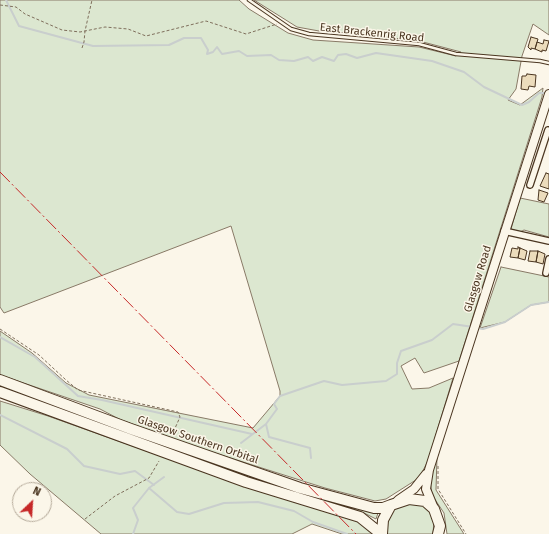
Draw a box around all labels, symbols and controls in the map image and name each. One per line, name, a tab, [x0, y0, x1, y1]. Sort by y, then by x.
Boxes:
street label: East Brackenrig Road	[319, 21, 425, 45]
street label: Glasgow Road	[462, 244, 494, 314]
street label: Glasgow Southern Orbital	[136, 413, 260, 467]
north arrow	[12, 482, 52, 522]
text: N	[31, 484, 43, 499]

